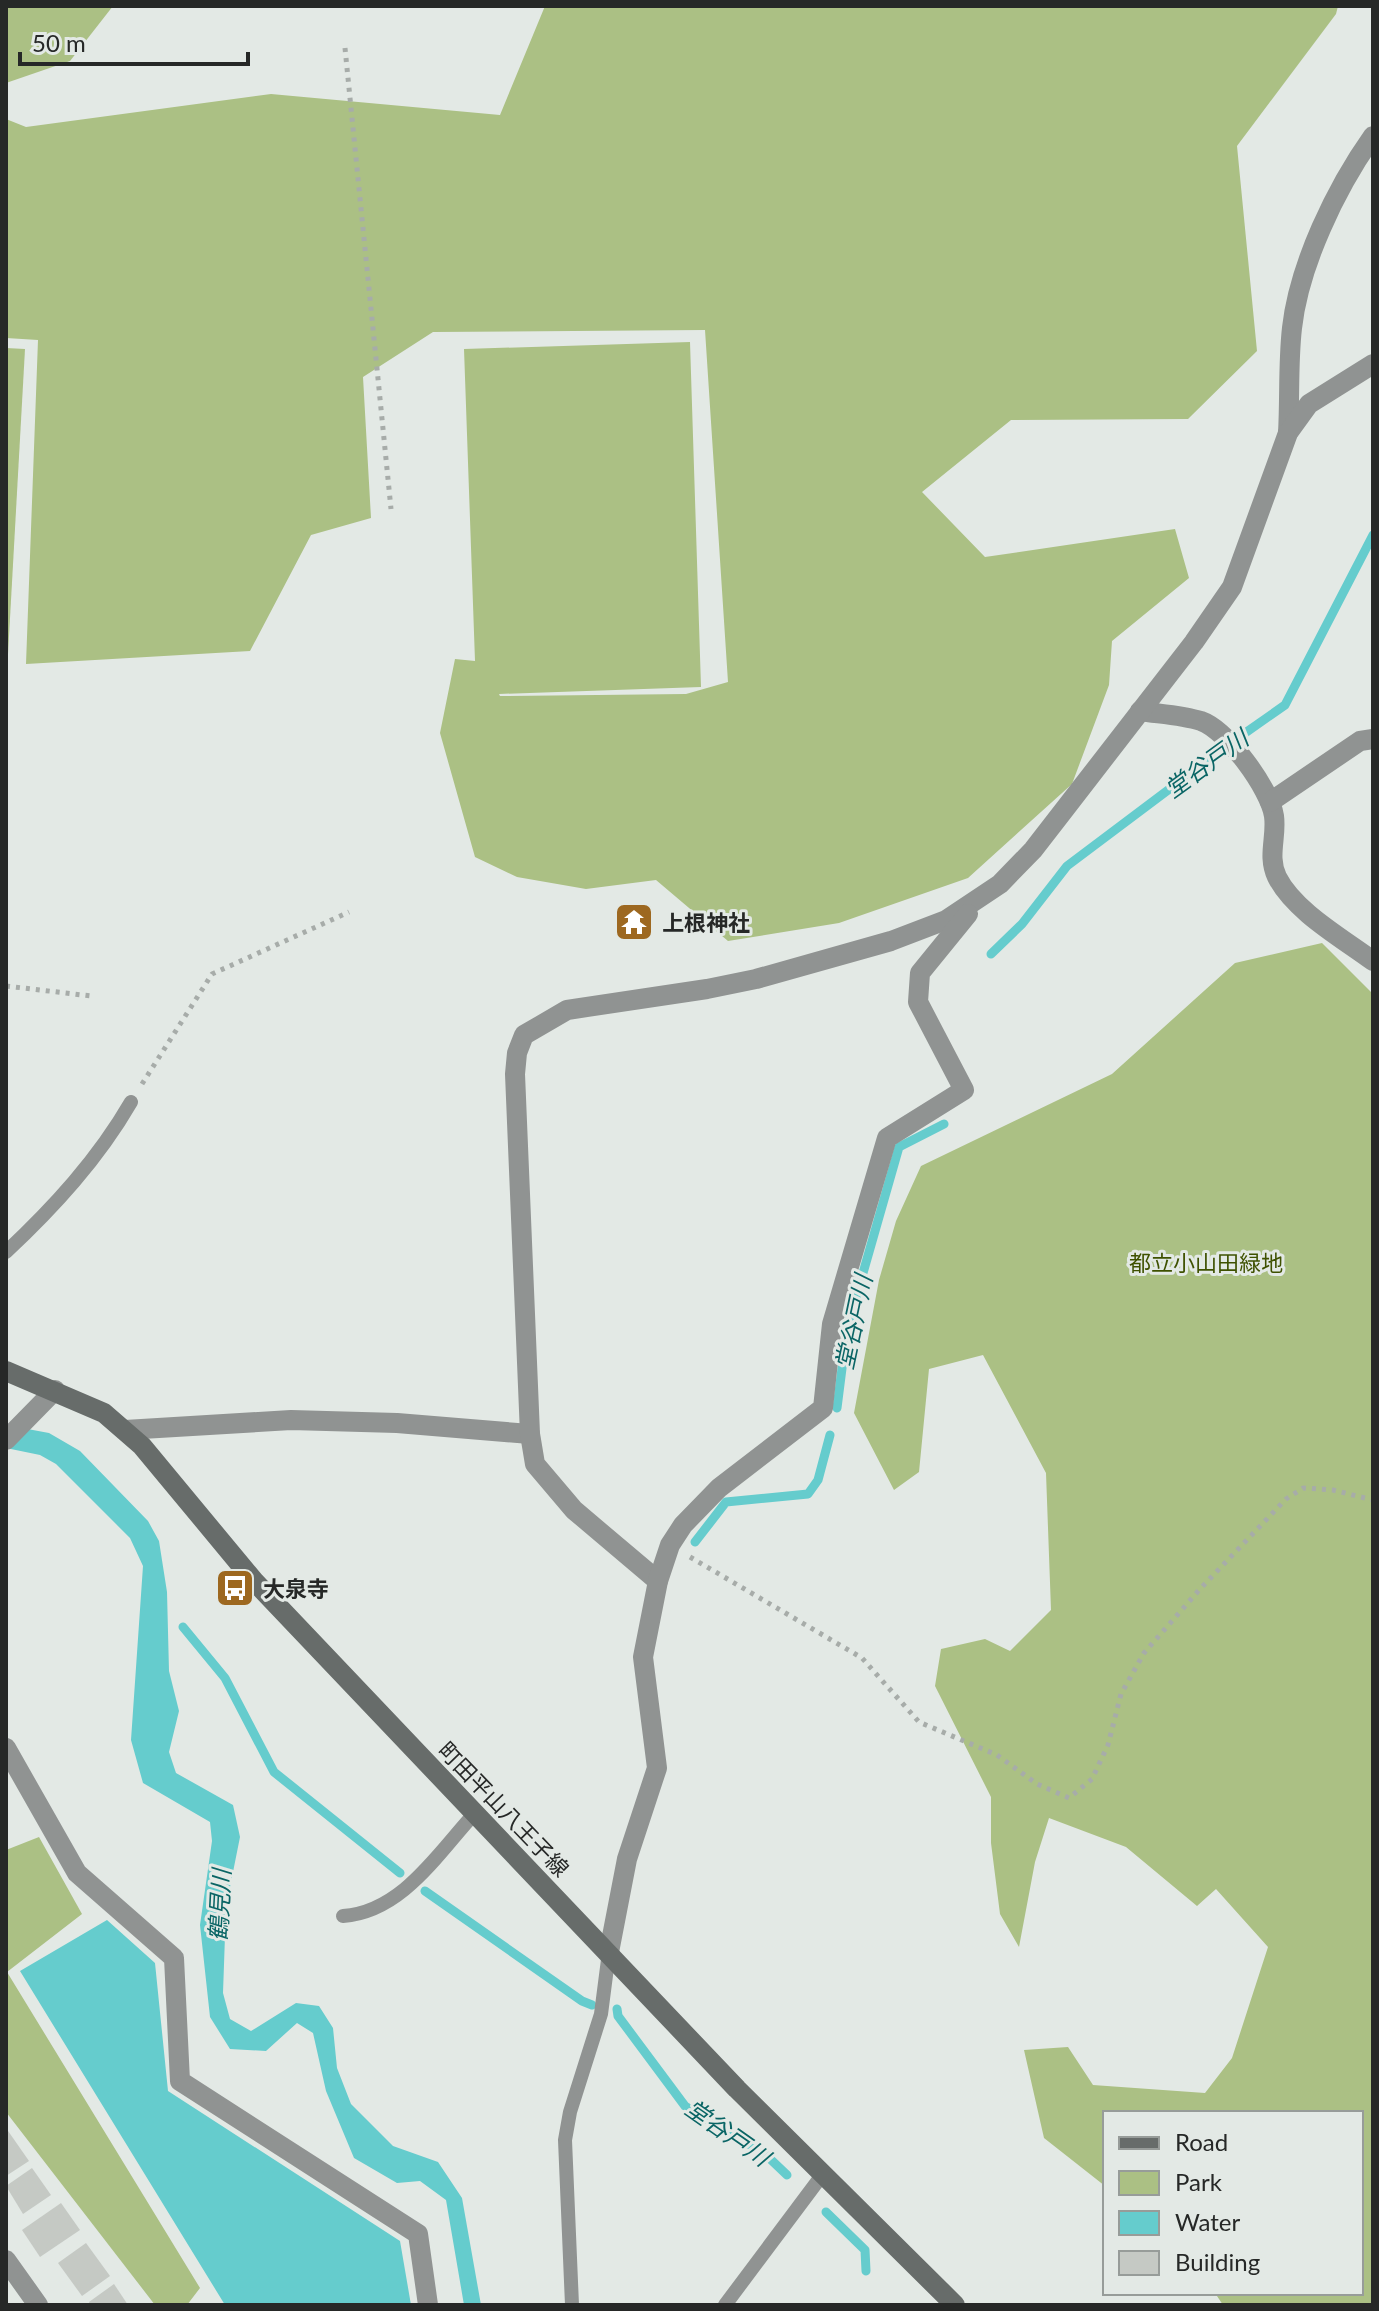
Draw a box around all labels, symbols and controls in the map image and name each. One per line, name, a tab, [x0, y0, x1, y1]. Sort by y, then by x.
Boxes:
scale bar	[20, 16, 248, 66]
text: 50 m	[32, 28, 86, 57]
water label: 堂谷戸川	[1159, 721, 1256, 803]
temple icon: 上根神社	[613, 901, 655, 943]
place label: 上根神社	[662, 909, 750, 936]
park label: 都立小山田緑地	[1129, 1249, 1283, 1276]
water label: 堂谷戸川	[829, 1269, 878, 1372]
bus stop icon: 大泉寺	[214, 1567, 256, 1609]
place label: 大泉寺	[263, 1575, 329, 1602]
street label: 町田平山八王子線	[433, 1736, 575, 1882]
water label: 鶴見川	[203, 1865, 236, 1942]
water label: 堂谷戸川	[680, 2093, 778, 2173]
legend	[1103, 2111, 1363, 2295]
text: Road	[1175, 2127, 1228, 2156]
text: Park	[1175, 2167, 1223, 2196]
text: Water	[1175, 2207, 1240, 2236]
text: Building	[1175, 2247, 1260, 2276]

